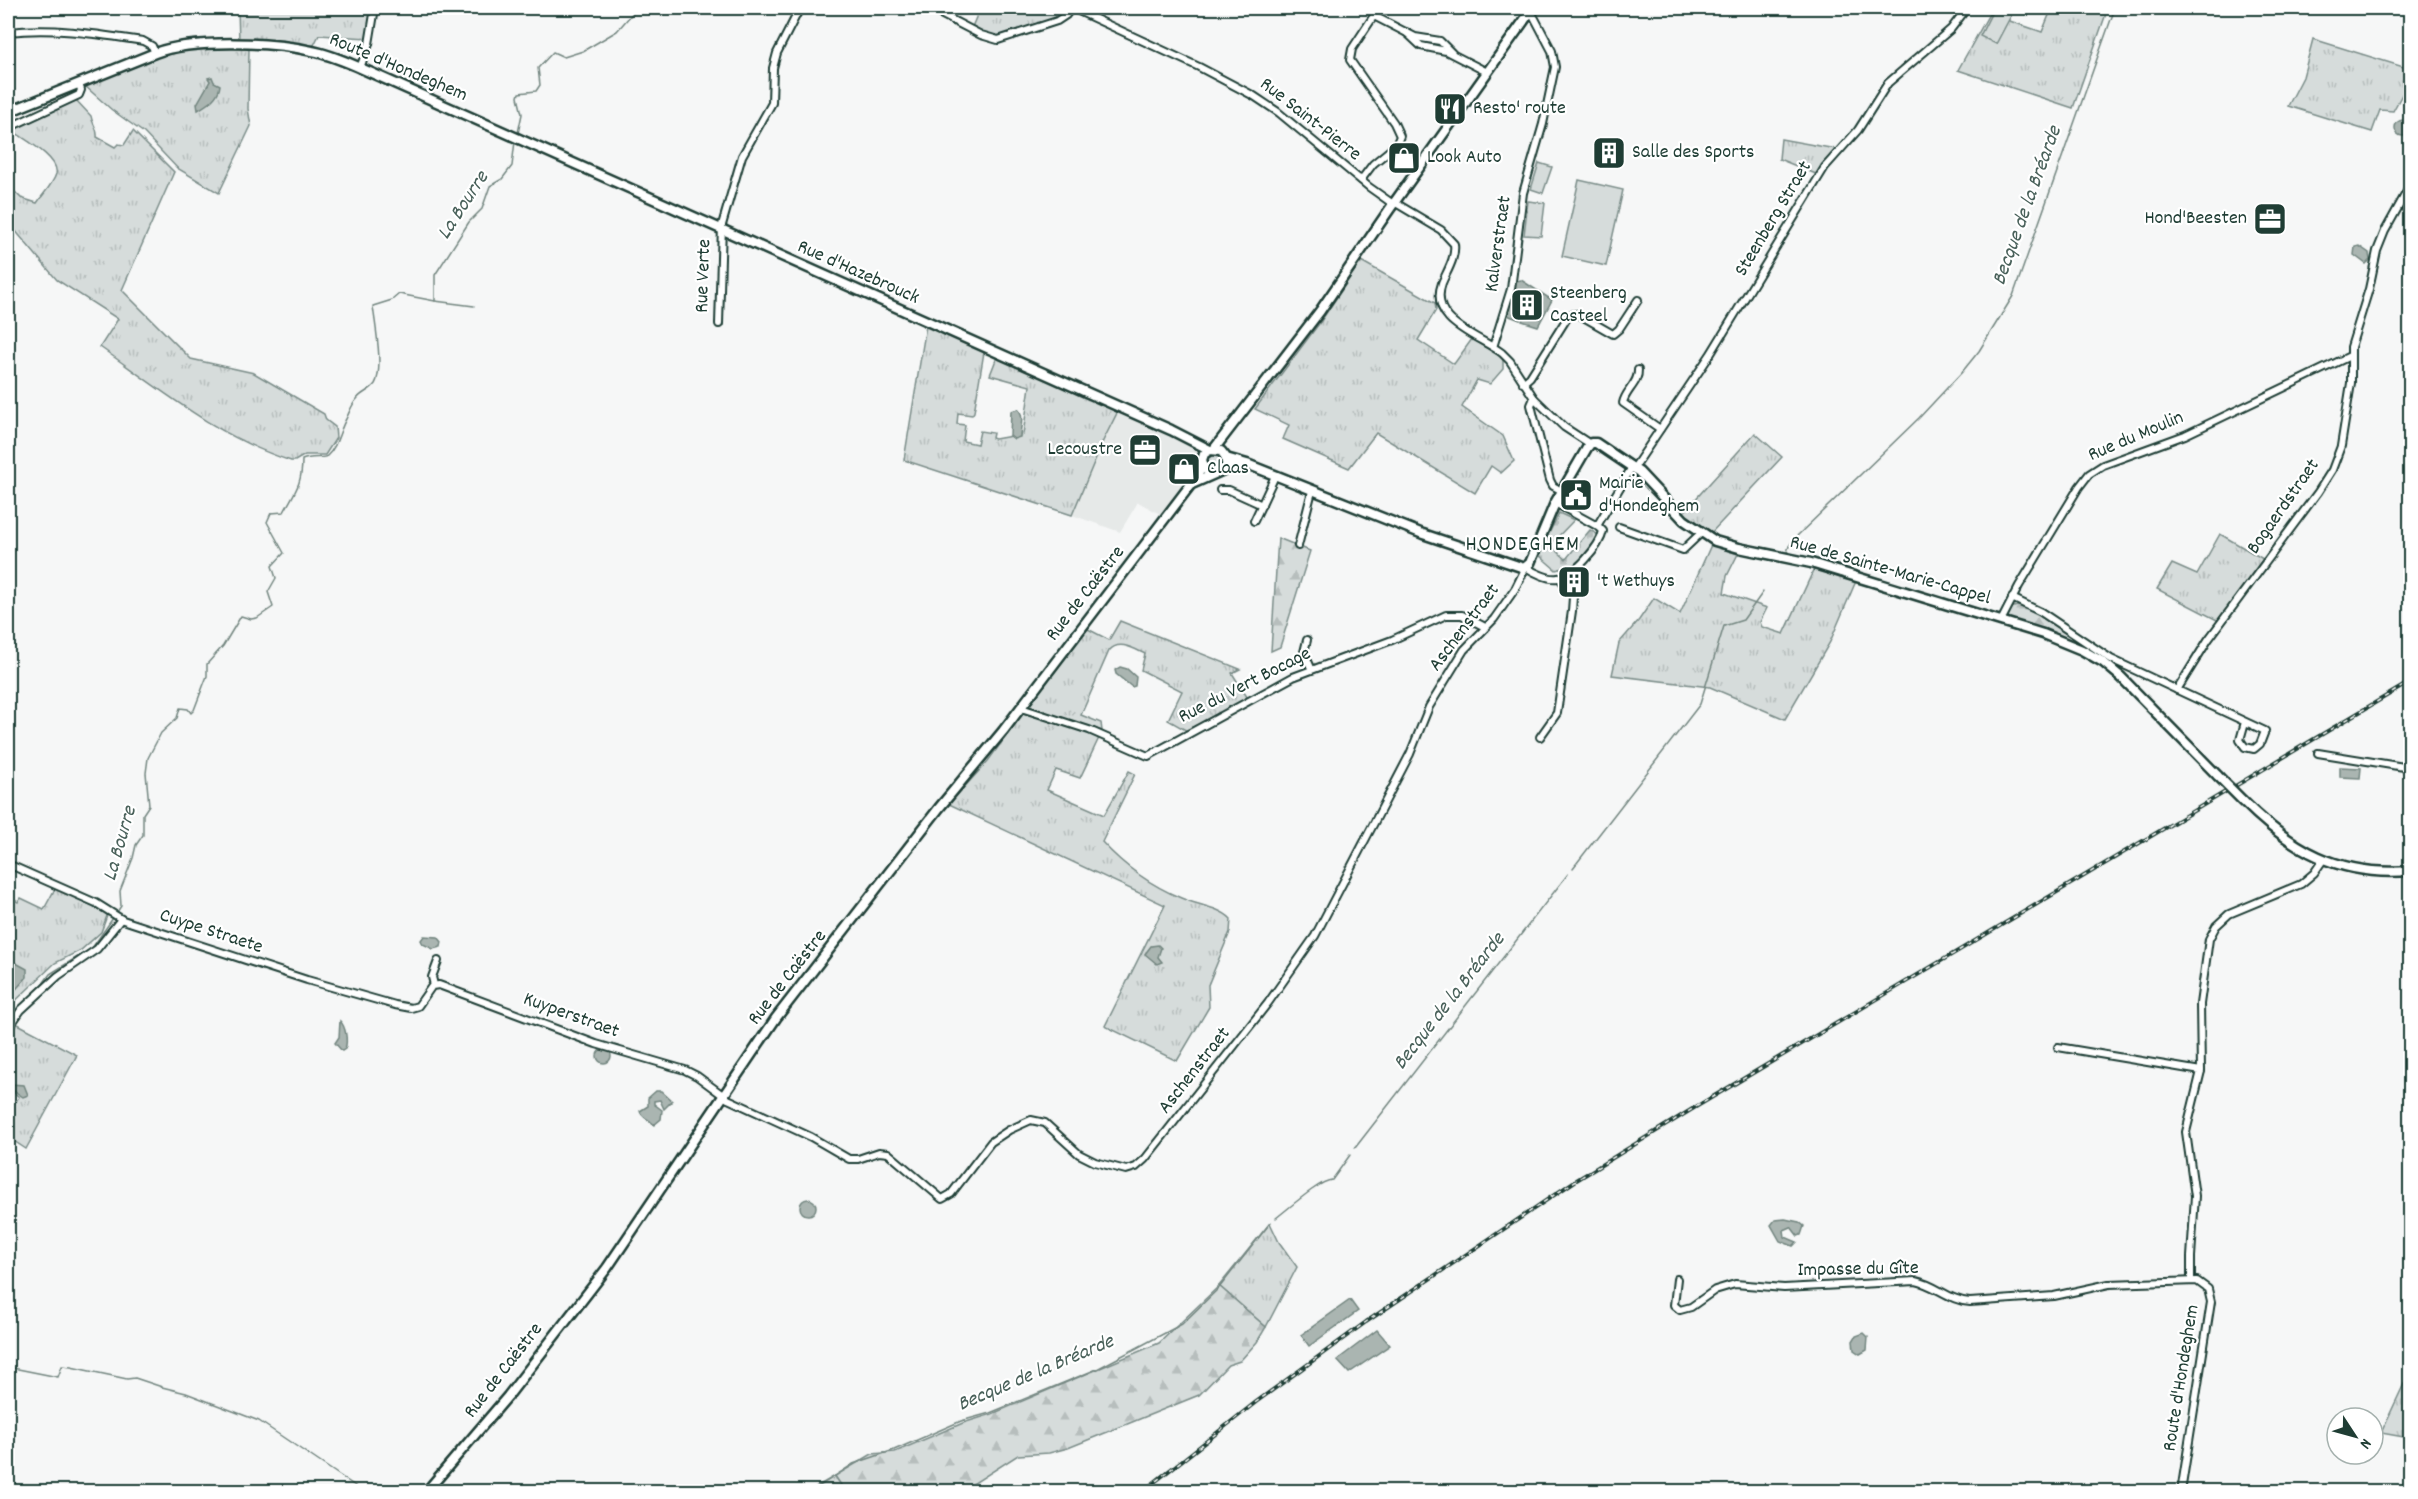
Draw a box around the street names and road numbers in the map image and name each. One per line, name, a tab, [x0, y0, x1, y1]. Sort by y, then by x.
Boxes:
street label: Route d'Hondeghem	[324, 26, 472, 110]
street label: Rue Saint-Pierre	[1253, 71, 1367, 169]
street label: Steenberg Straet	[1728, 156, 1820, 282]
street label: Kalverstraet	[1478, 194, 1520, 294]
street label: Rue d'Hazebrouck	[793, 234, 923, 312]
street label: Rue Verte	[689, 238, 719, 313]
street label: Rue du Moulin	[2084, 404, 2188, 470]
street label: Bogaerdstraet	[2241, 454, 2327, 560]
street label: Rue de Sainte-Marie-Cappel	[1786, 529, 1994, 613]
street label: Rue de Caëstre	[1040, 540, 1132, 648]
street label: Aschenstraet	[1423, 578, 1507, 678]
street label: Rue du Vert Bocage	[1174, 640, 1316, 731]
street label: Cuype Straete	[156, 902, 266, 962]
street label: Rue de Caëstre	[742, 924, 834, 1032]
street label: Kuyperstraet	[519, 986, 623, 1046]
street label: Aschenstraet	[1152, 1022, 1238, 1120]
street label: Impasse du Gîte	[1797, 1255, 1919, 1285]
street label: Route d'Hondeghem	[2157, 1303, 2207, 1453]
street label: Rue de Caëstre	[458, 1317, 550, 1425]

